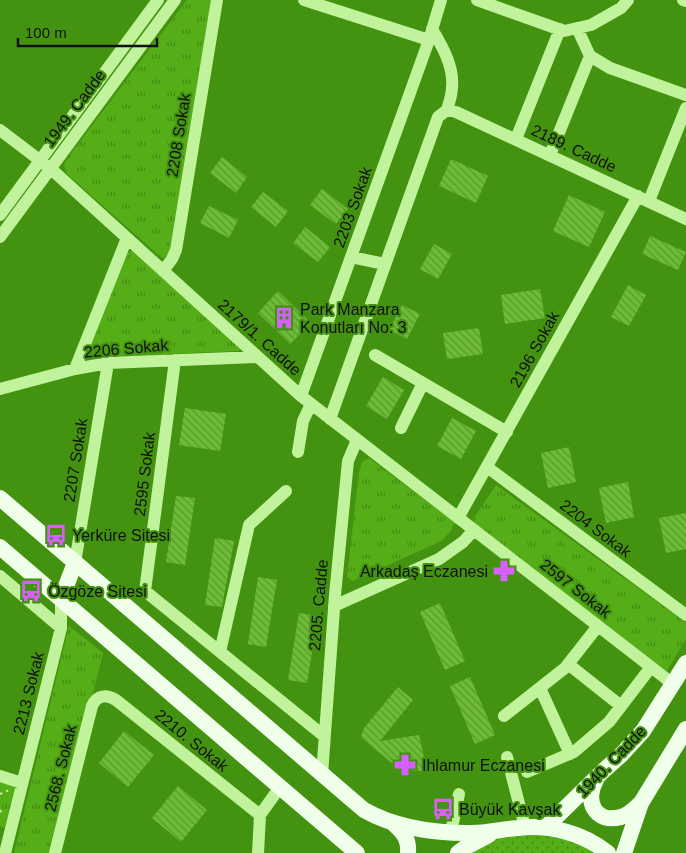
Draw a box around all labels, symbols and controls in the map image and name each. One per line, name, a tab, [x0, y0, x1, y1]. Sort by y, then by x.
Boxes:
scale bar	[18, 15, 156, 47]
text: 100 m	[25, 24, 67, 41]
street label: 1949. Cadde	[40, 67, 109, 150]
street label: 2208 Sokak	[163, 91, 194, 178]
street label: 2189. Cadde	[529, 121, 619, 176]
street label: 2203 Sokak	[330, 164, 375, 250]
street label: 2179/1. Cadde	[215, 296, 304, 379]
place label: Park Manzara Konutları No: 3	[300, 301, 407, 336]
building icon: Park Manzara Konutları No: 3	[271, 305, 297, 331]
street label: 2196 Sokak	[507, 307, 563, 390]
street label: 2206 Sokak	[83, 336, 170, 361]
street label: 2207 Sokak	[60, 416, 91, 503]
street label: 2595 Sokak	[131, 430, 158, 517]
street label: 2204 Sokak	[557, 496, 635, 561]
bus stop icon: Yerküre Sitesi	[43, 522, 69, 548]
place label: Yerküre Sitesi	[72, 527, 170, 544]
street label: 2597 Sokak	[537, 556, 615, 622]
pharmacy icon: Arkadaş Eczanesi	[491, 558, 517, 584]
street label: 2205. Cadde	[306, 559, 331, 651]
place label: Arkadaş Eczanesi	[360, 563, 488, 580]
bus stop icon: Özgöze Sitesi	[18, 578, 44, 604]
place label: Özgöze Sitesi	[48, 583, 147, 600]
street label: 2213 Sokak	[10, 649, 47, 736]
street label: 2210. Sokak	[152, 706, 232, 776]
street label: 2568. Sokak	[41, 722, 80, 813]
street label: 1940. Cadde	[573, 722, 649, 800]
pharmacy icon: Ihlamur Eczanesi	[392, 752, 418, 778]
place label: Ihlamur Eczanesi	[422, 757, 545, 774]
bus stop icon: Büyük Kavşak	[430, 796, 456, 822]
place label: Büyük Kavşak	[459, 801, 561, 818]

